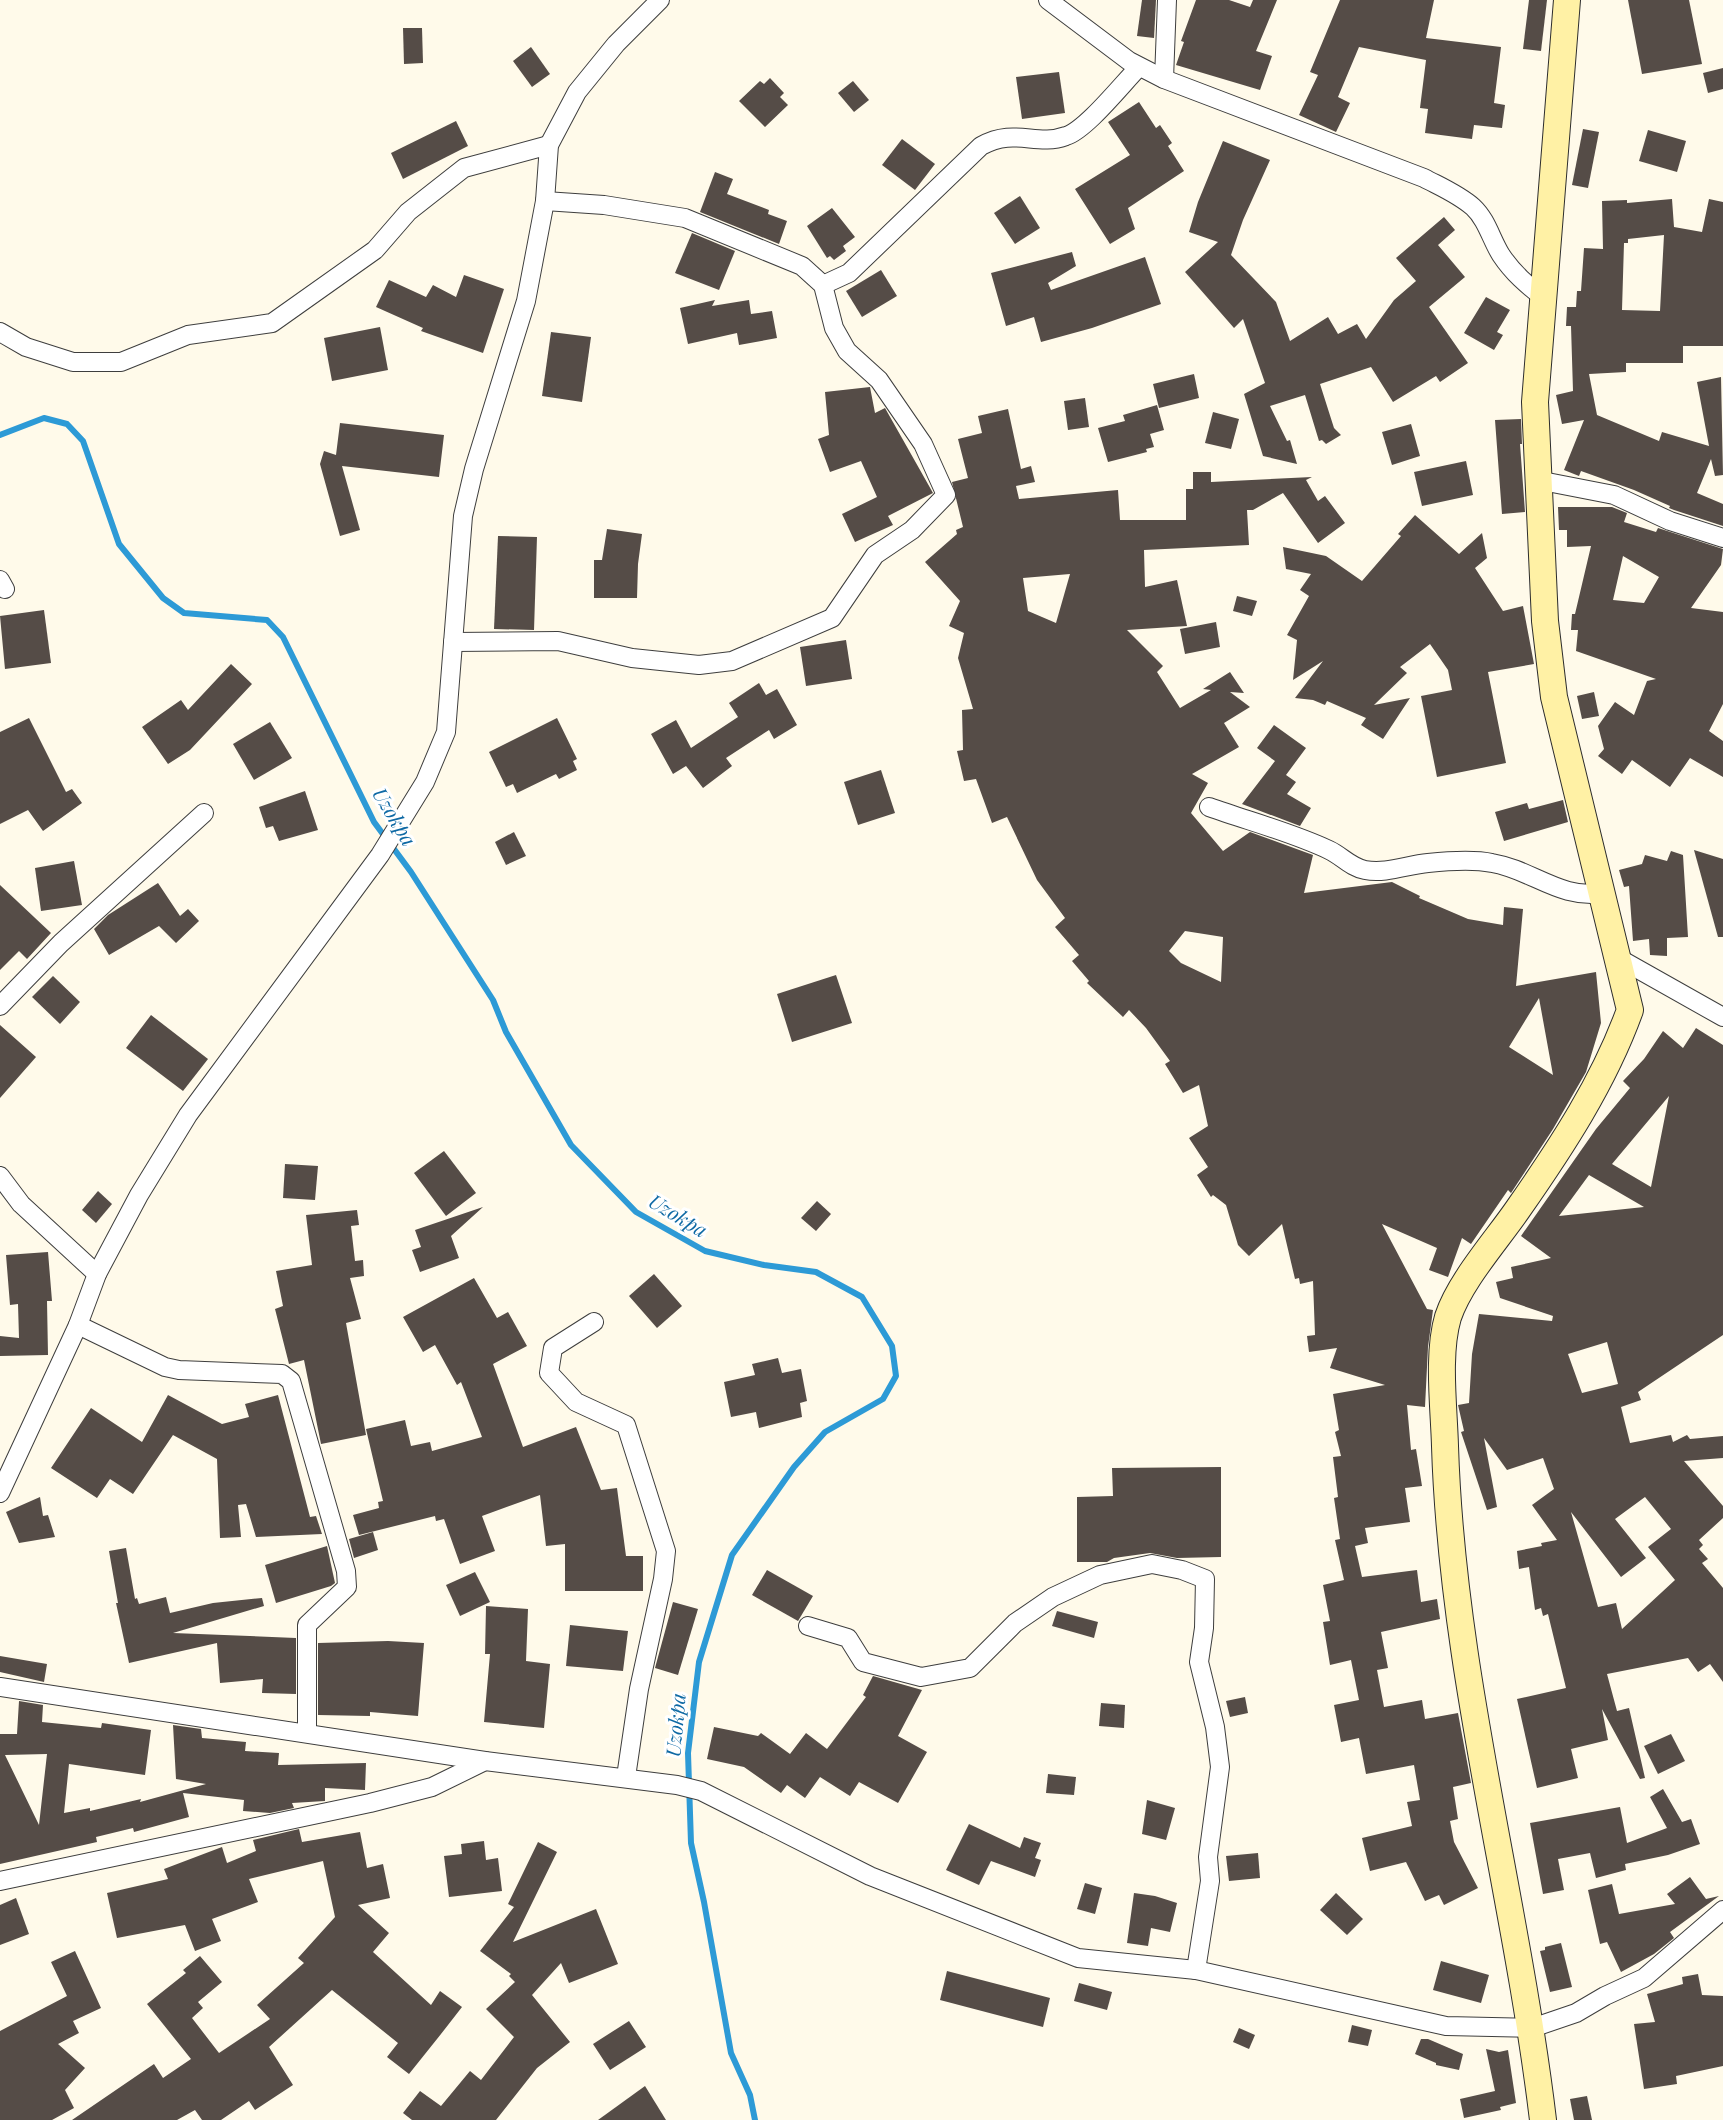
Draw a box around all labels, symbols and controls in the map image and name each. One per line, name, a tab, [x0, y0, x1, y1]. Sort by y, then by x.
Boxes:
water label: Uzokpa	[367, 782, 423, 851]
water label: Uzokpa	[644, 1187, 713, 1243]
water label: Uzokpa	[658, 1692, 691, 1758]

